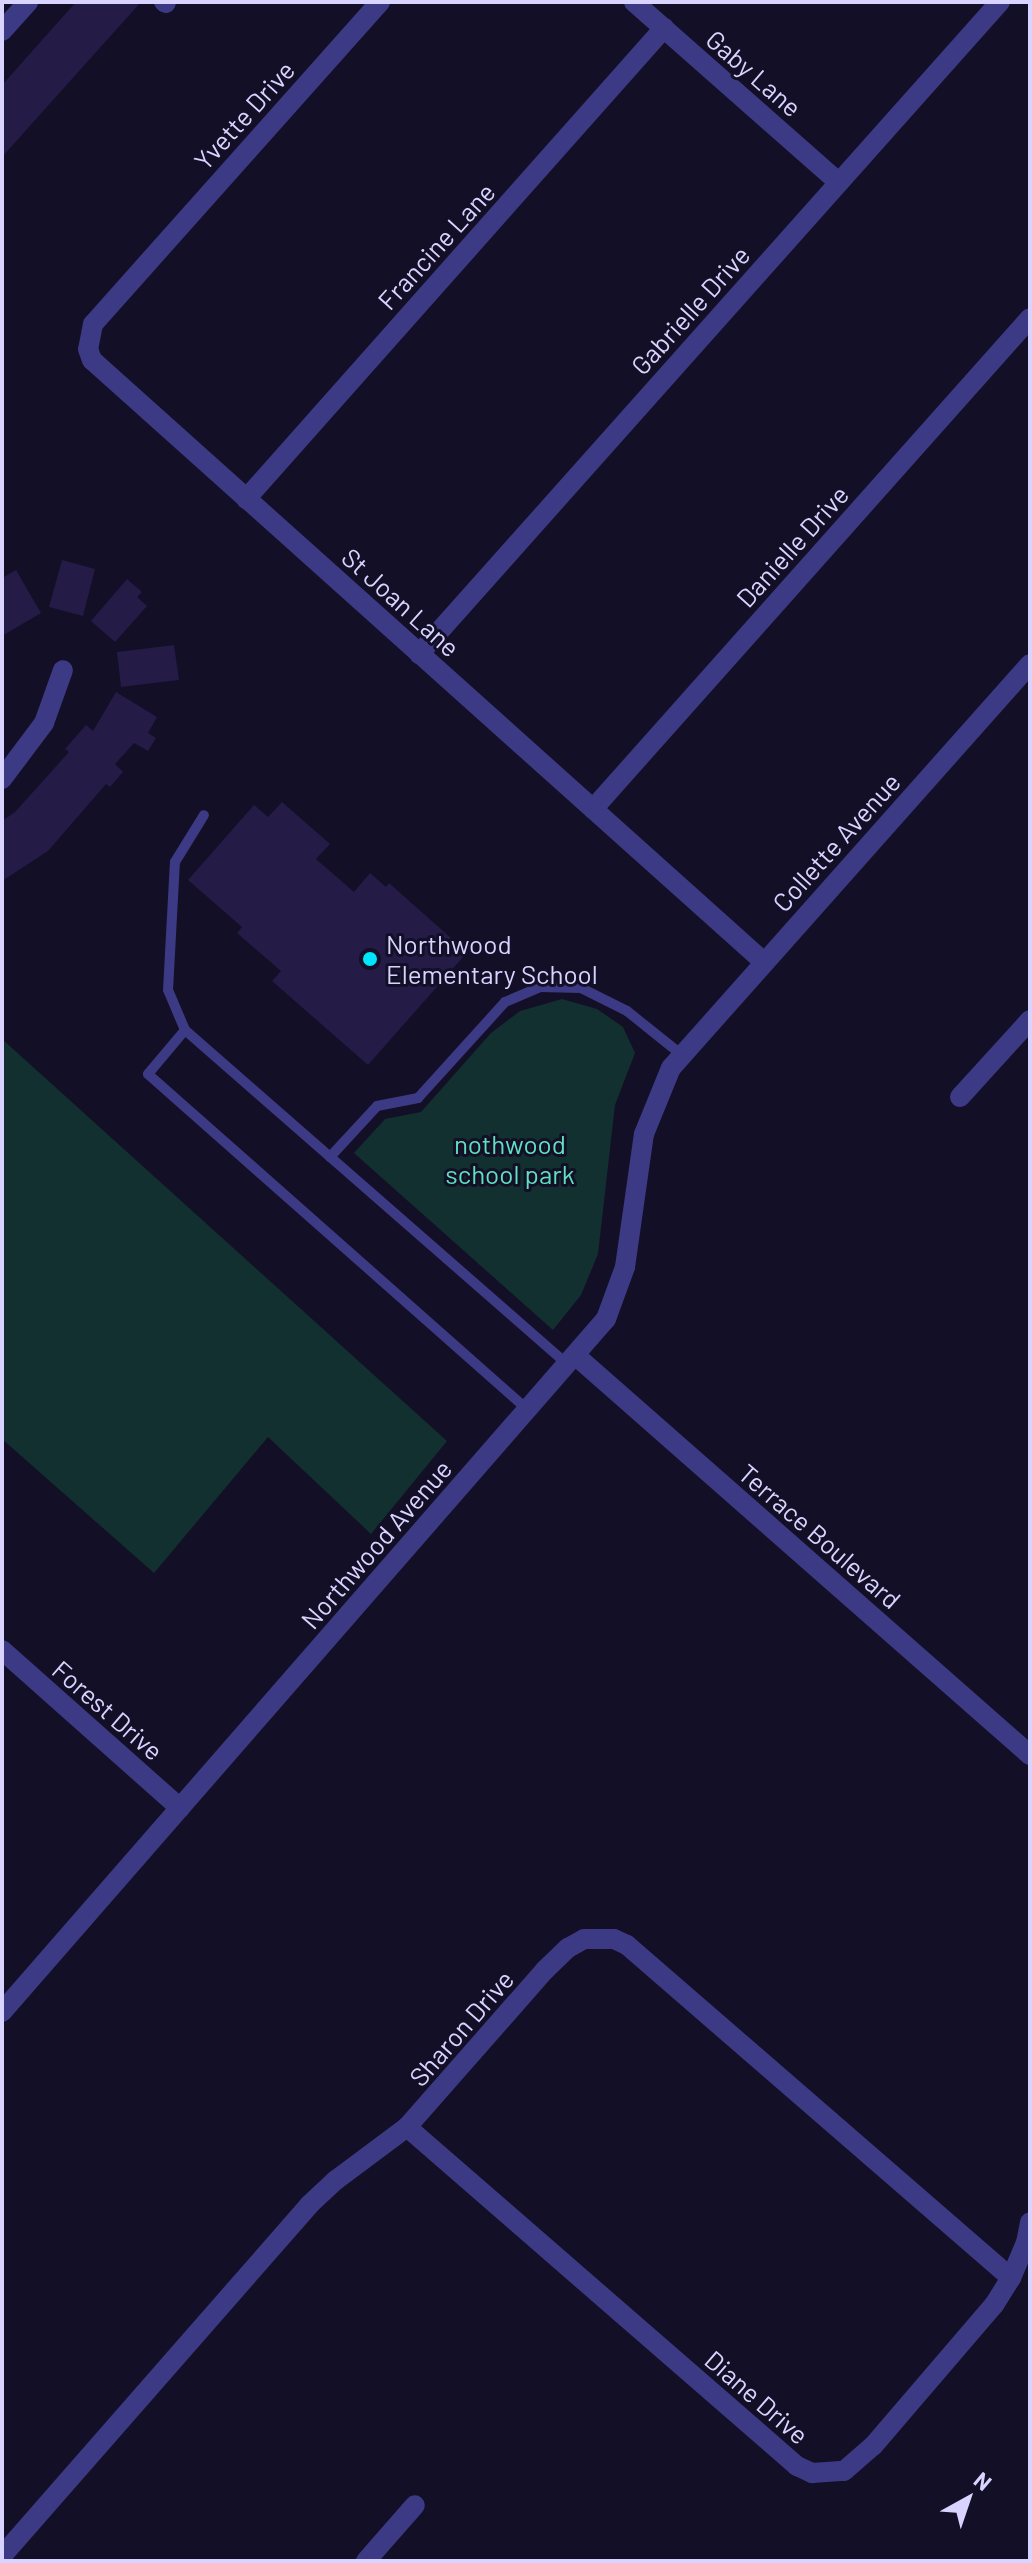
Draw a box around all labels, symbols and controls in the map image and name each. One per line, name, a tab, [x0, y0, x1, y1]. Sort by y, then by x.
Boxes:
street label: Gaby Lane	[700, 23, 808, 123]
street label: Yvette Drive	[187, 54, 301, 176]
street label: Francine Lane	[371, 176, 501, 316]
street label: Gabrielle Drive	[624, 239, 756, 381]
street label: Danielle Drive	[729, 479, 855, 613]
street label: St Joan Lane	[336, 541, 466, 663]
street label: Collette Avenue	[766, 766, 906, 918]
place label: Northwood Elementary School	[386, 928, 598, 990]
marker: Northwood Elementary School	[361, 950, 379, 968]
park label: nothwood school park	[445, 1128, 575, 1190]
street label: Northwood Avenue	[294, 1453, 458, 1635]
street label: Terrace Boulevard	[733, 1457, 907, 1615]
street label: Forest Drive	[46, 1654, 170, 1766]
street label: Sharon Drive	[402, 1964, 520, 2092]
street label: Diane Drive	[699, 2344, 815, 2450]
north arrow	[928, 2459, 1008, 2539]
text: N	[969, 2466, 997, 2495]

